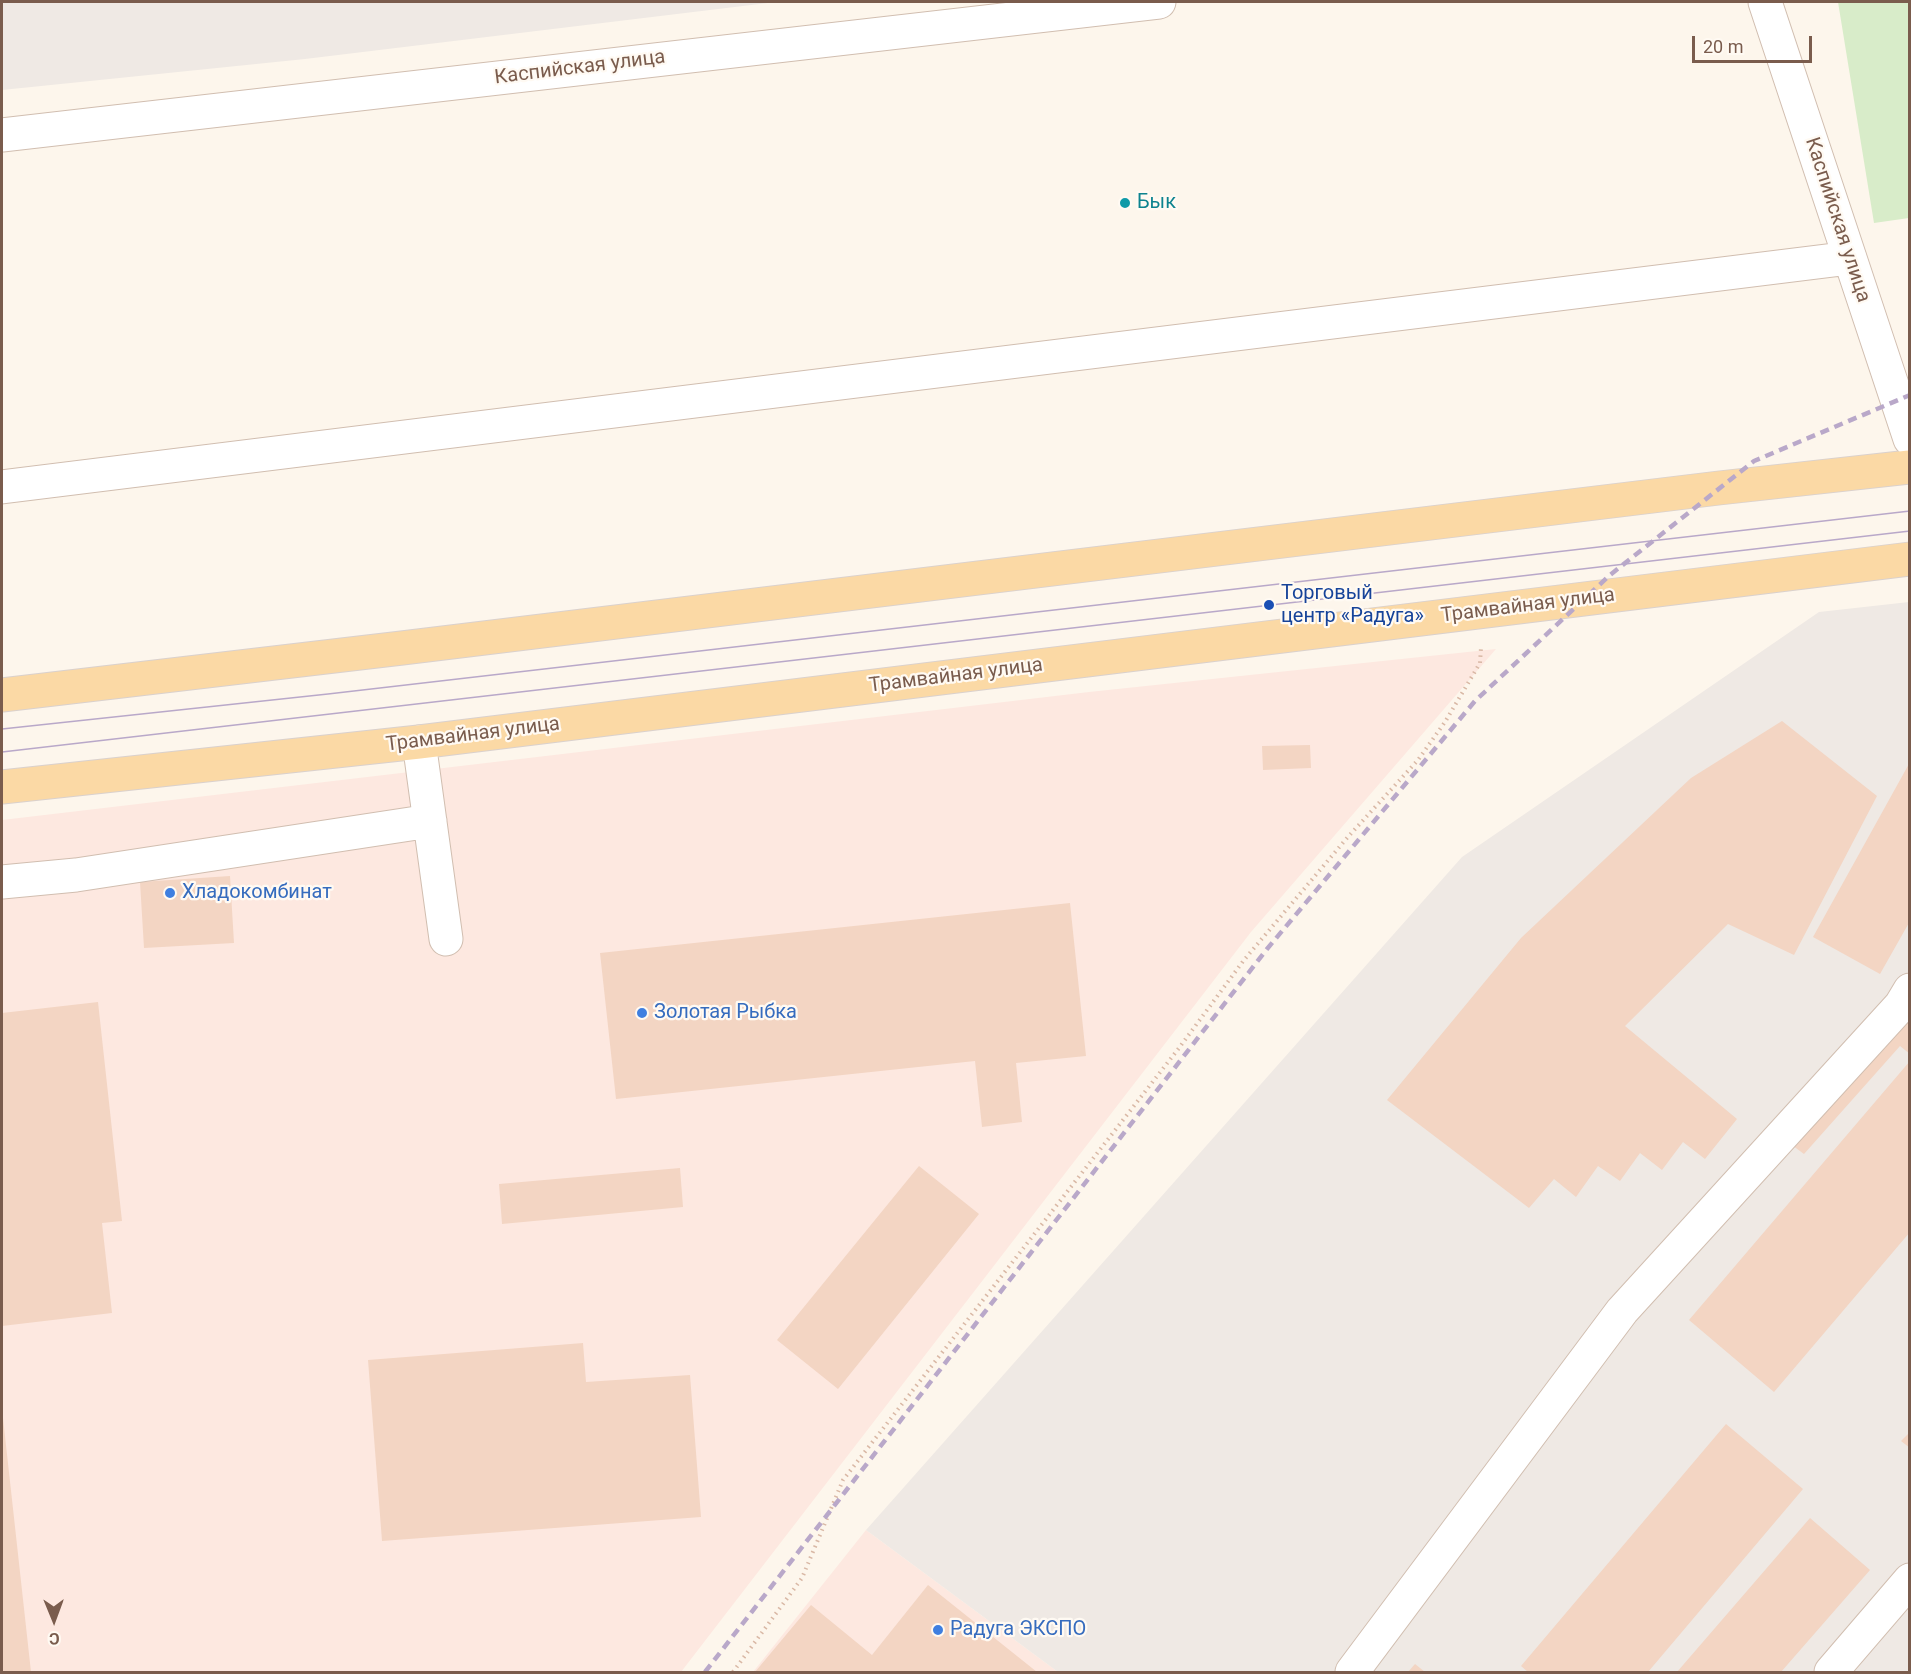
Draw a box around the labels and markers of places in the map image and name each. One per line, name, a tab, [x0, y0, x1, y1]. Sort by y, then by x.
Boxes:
place label: Бык	[1137, 191, 1176, 215]
marker: Бык	[1118, 196, 1132, 210]
place label: Торговый центр «Радуга»	[1281, 582, 1424, 629]
marker: Торговый центр «Радуга»	[1262, 598, 1276, 612]
place label: Хладокомбинат	[182, 881, 332, 905]
marker: Хладокомбинат	[163, 886, 177, 900]
place label: Золотая Рыбка	[654, 1001, 797, 1025]
marker: Золотая Рыбка	[635, 1006, 649, 1020]
place label: Радуга ЭКСПО	[950, 1618, 1086, 1642]
marker: Радуга ЭКСПО	[931, 1623, 945, 1637]

